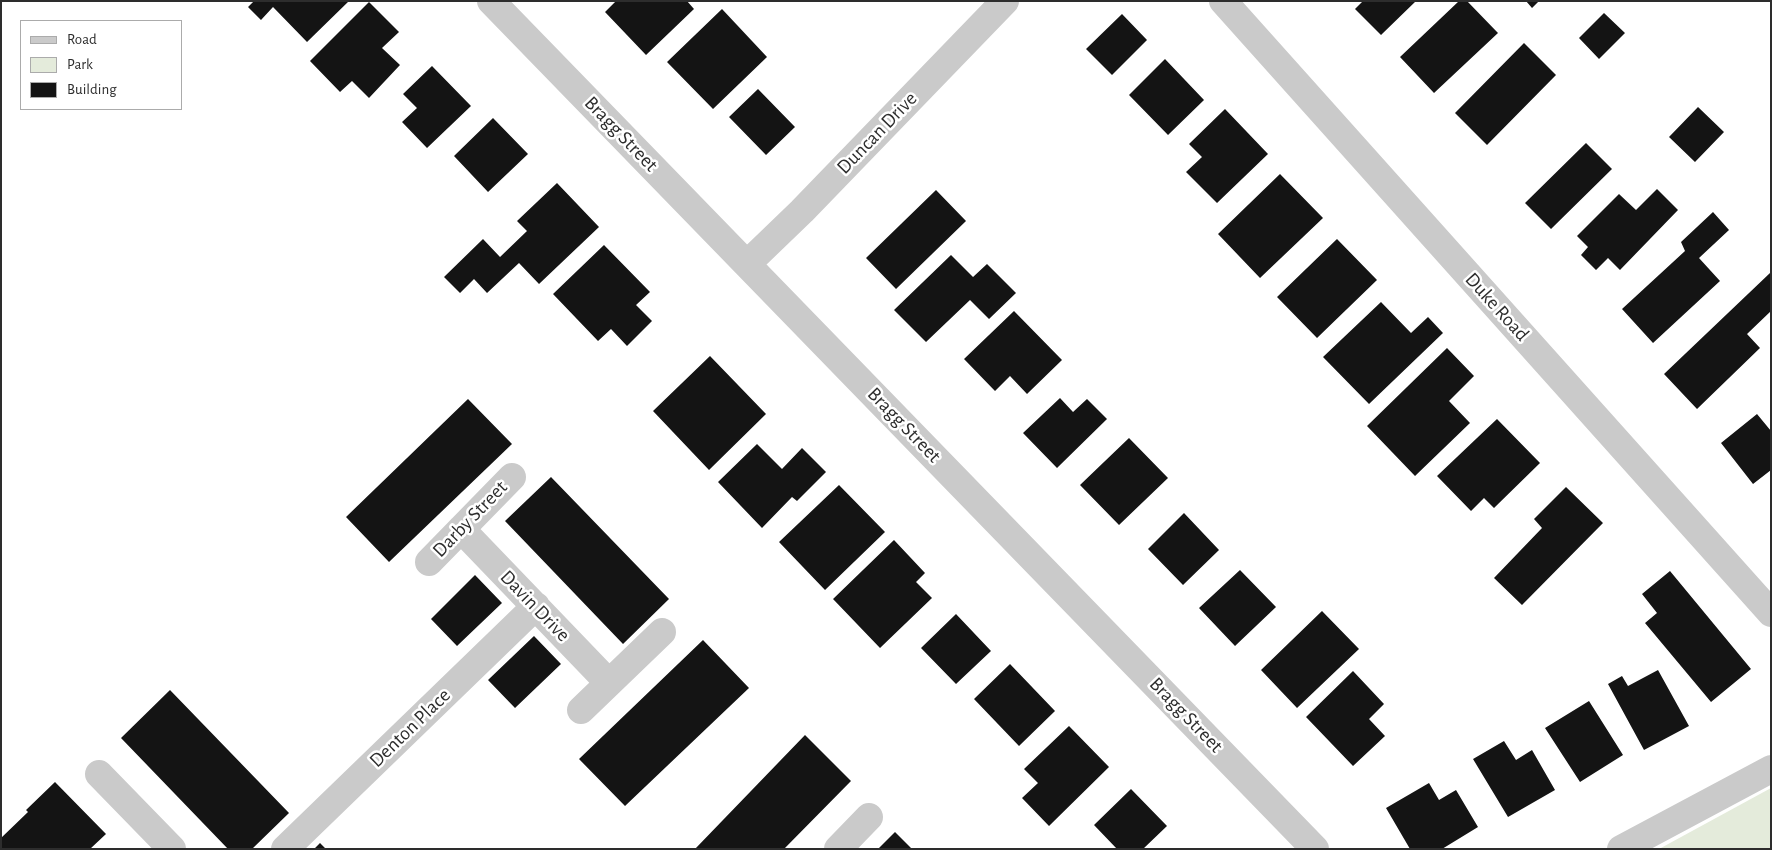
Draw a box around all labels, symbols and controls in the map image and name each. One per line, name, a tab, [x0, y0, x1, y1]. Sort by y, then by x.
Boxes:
legend	[20, 20, 182, 110]
text: Road	[67, 32, 97, 47]
text: Park	[67, 57, 93, 72]
text: Building	[67, 82, 117, 97]
street label: Duncan Drive	[832, 87, 922, 179]
street label: Bragg Street	[579, 91, 663, 177]
street label: Duke Road	[1460, 268, 1534, 346]
street label: Bragg Street	[862, 382, 946, 468]
street label: Darby Street	[428, 476, 512, 562]
street label: Davin Drive	[495, 565, 575, 647]
street label: Bragg Street	[1144, 672, 1228, 758]
street label: Denton Place	[365, 683, 455, 773]

